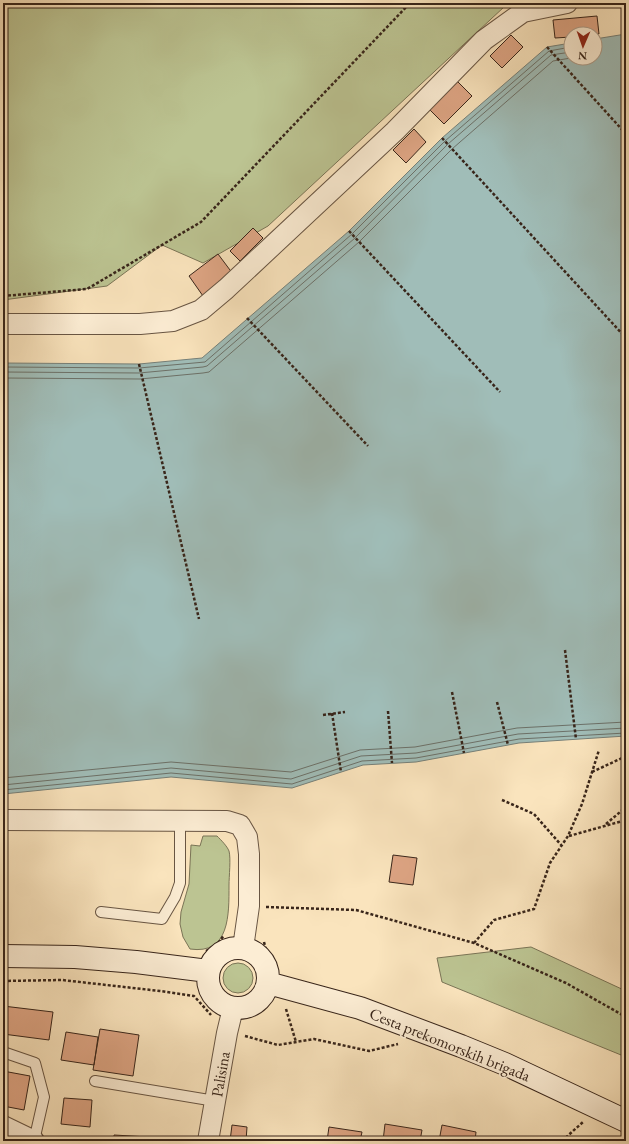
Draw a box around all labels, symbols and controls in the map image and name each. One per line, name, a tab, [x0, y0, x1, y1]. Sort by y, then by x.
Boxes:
north arrow	[563, 26, 603, 66]
text: N	[578, 49, 587, 63]
street label: Cesta prekomorskih brigada	[366, 1003, 534, 1087]
street label: Palisina	[206, 1049, 235, 1099]

